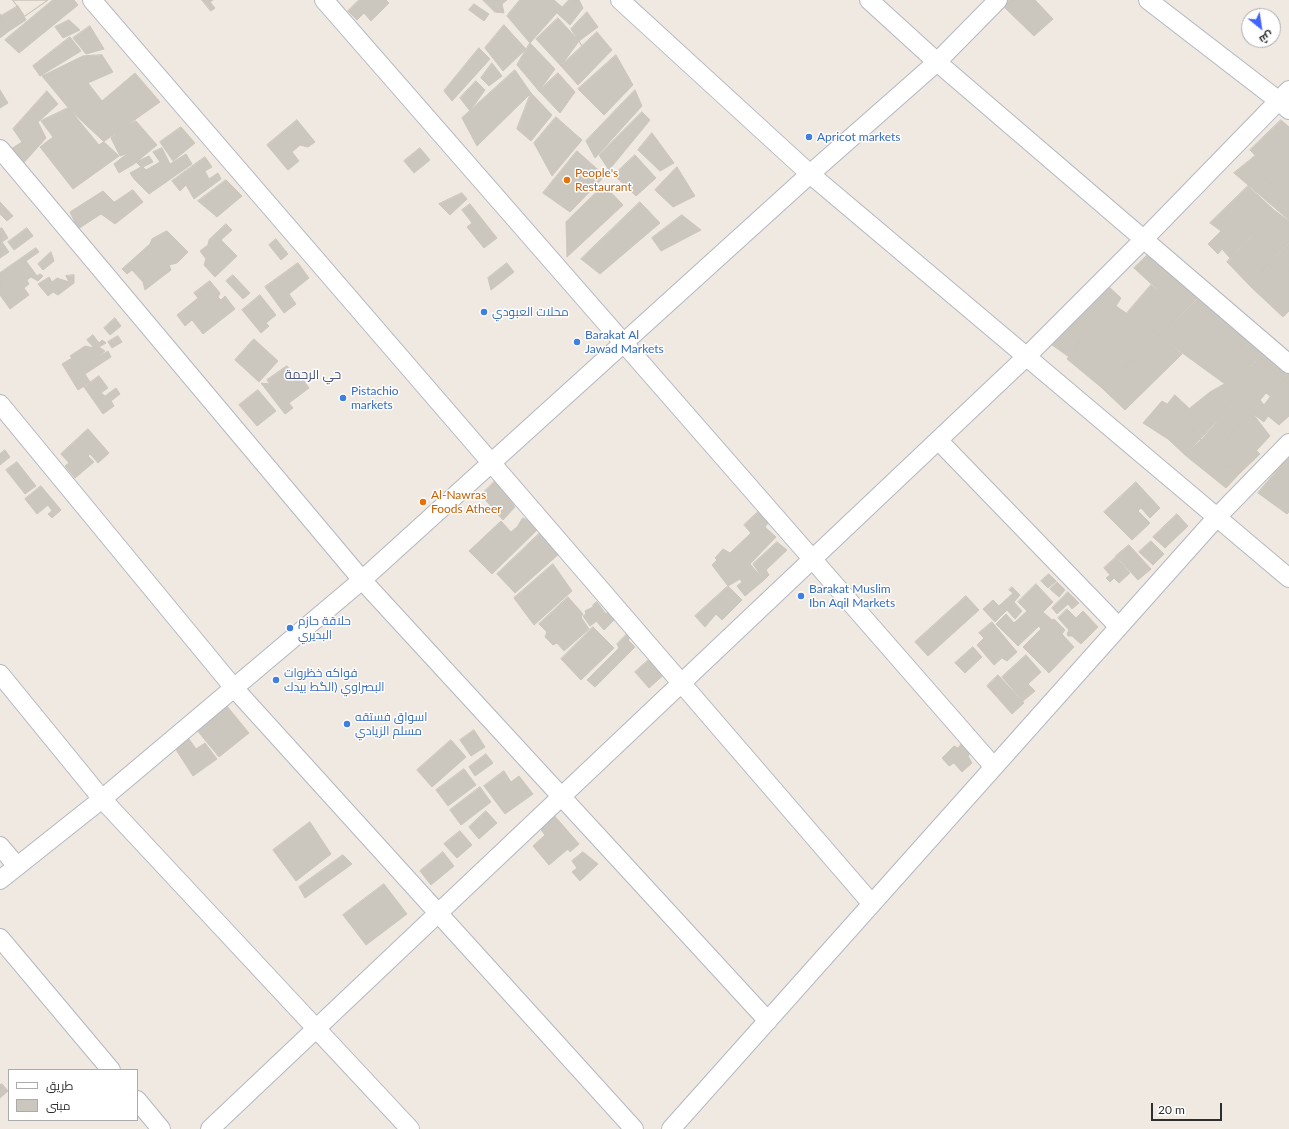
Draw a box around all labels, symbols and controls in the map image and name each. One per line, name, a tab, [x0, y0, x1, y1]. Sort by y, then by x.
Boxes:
north arrow	[1241, 8, 1281, 48]
text: ش	[1257, 29, 1276, 47]
place label: Apricot markets	[817, 130, 901, 144]
marker: Apricot markets	[804, 132, 814, 142]
place label: People's Restaurant	[575, 166, 632, 194]
marker: People's Restaurant	[562, 175, 572, 185]
place label: محلات العبودي	[492, 305, 569, 319]
marker: محلات العبودي	[479, 307, 489, 317]
place label: Barakat Al Jawad Markets	[585, 328, 664, 356]
marker: Barakat Al Jawad Markets	[572, 337, 582, 347]
district label: حي الرحمة	[285, 367, 341, 383]
place label: Pistachio markets	[351, 384, 399, 412]
marker: Pistachio markets	[338, 393, 348, 403]
place label: Al-Nawras Foods Atheer	[431, 488, 502, 516]
marker: Al-Nawras Foods Atheer	[418, 497, 428, 507]
place label: Barakat Muslim Ibn Aqil Markets	[809, 582, 895, 610]
marker: Barakat Muslim Ibn Aqil Markets	[796, 591, 806, 601]
place label: حلاقة حازم البديري	[298, 614, 351, 642]
marker: حلاقة حازم البديري	[285, 623, 295, 633]
place label: فواكه خظروات البصراوي (الگط بيدك	[284, 666, 384, 694]
marker: فواكه خظروات البصراوي (الگط بيدك	[271, 675, 281, 685]
place label: اسواق فستقه مسلم الزيادي	[355, 710, 427, 738]
marker: اسواق فستقه مسلم الزيادي	[342, 719, 352, 729]
legend	[8, 1069, 138, 1121]
text: طريق	[46, 1078, 73, 1093]
scale bar	[1153, 1095, 1224, 1121]
text: مبنى	[46, 1098, 71, 1113]
text: 20 m	[1158, 1102, 1185, 1117]

